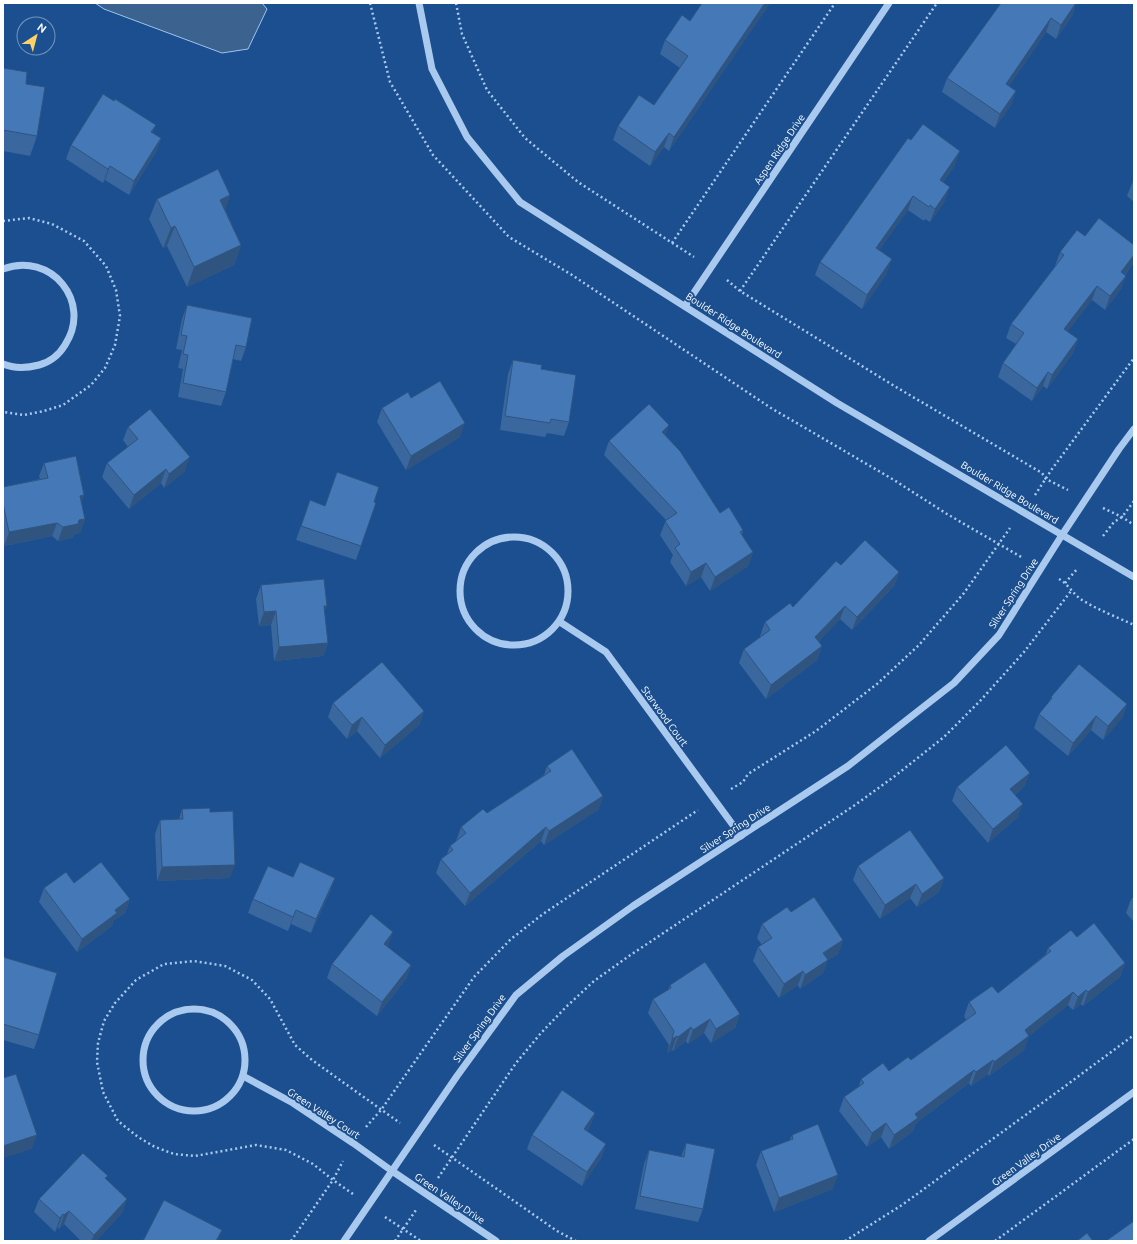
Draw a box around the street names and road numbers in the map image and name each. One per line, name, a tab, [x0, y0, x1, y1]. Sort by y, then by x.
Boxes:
street label: Aspen Ridge Drive	[752, 112, 807, 186]
street label: Boulder Ridge Boulevard	[684, 290, 784, 361]
street label: Boulder Ridge Boulevard	[959, 459, 1061, 526]
street label: Silver Spring Drive	[987, 556, 1040, 630]
street label: Starwood Court	[639, 684, 690, 748]
street label: Silver Spring Drive	[698, 802, 772, 855]
street label: Silver Spring Drive	[451, 992, 508, 1064]
street label: Green Valley Court	[285, 1086, 362, 1141]
street label: Green Valley Drive	[990, 1131, 1063, 1188]
street label: Green Valley Drive	[413, 1171, 487, 1226]

